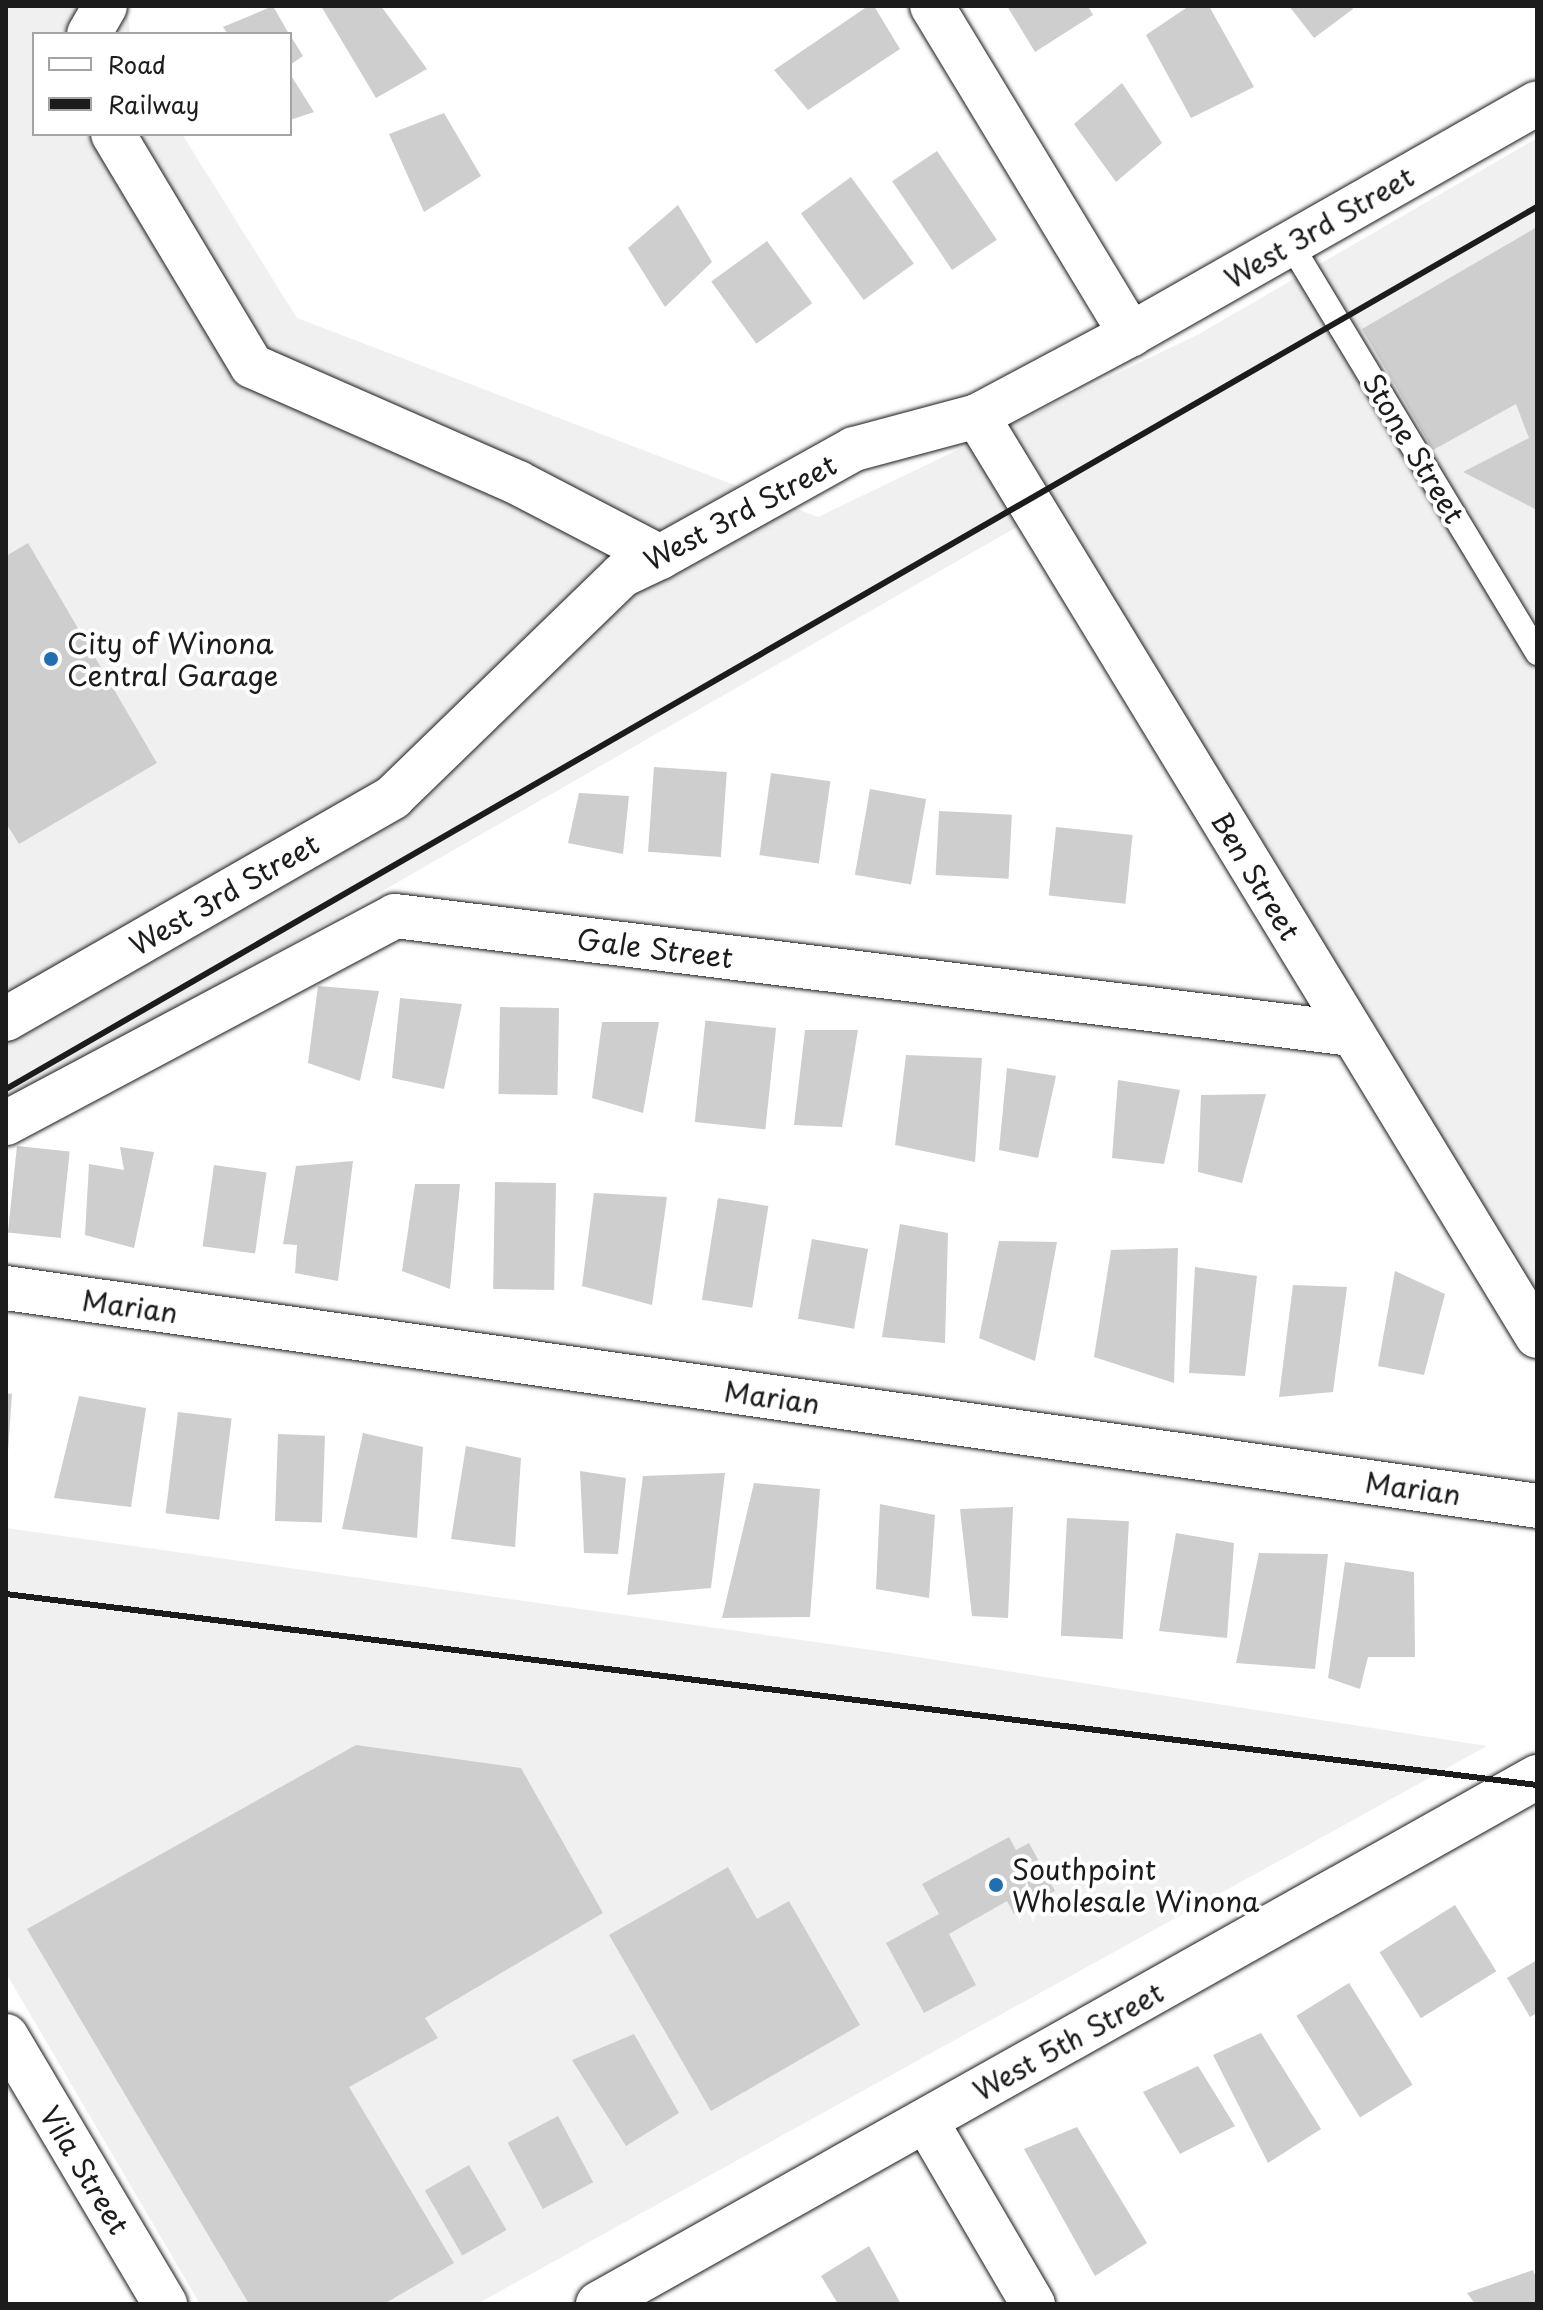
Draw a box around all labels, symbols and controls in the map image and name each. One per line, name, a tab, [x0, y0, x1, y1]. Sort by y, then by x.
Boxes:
legend	[32, 32, 292, 136]
text: Road	[108, 46, 166, 82]
text: Railway	[108, 86, 199, 122]
street label: West 3rd Street	[1218, 159, 1420, 295]
street label: Stone Street	[1356, 367, 1472, 529]
street label: West 3rd Street	[637, 447, 843, 577]
place label: City of Winona Central Garage	[67, 626, 279, 692]
marker: City of Winona Central Garage	[42, 650, 60, 668]
street label: Ben Street	[1205, 806, 1307, 946]
street label: West 3rd Street	[123, 826, 325, 962]
street label: Gale Street	[574, 922, 736, 974]
street label: Marian	[80, 1283, 180, 1329]
street label: Marian	[722, 1374, 822, 1420]
street label: Marian	[1363, 1465, 1463, 1511]
place label: Southpoint Wholesale Winona	[1012, 1852, 1261, 1918]
marker: Southpoint Wholesale Winona	[987, 1876, 1005, 1894]
street label: West 5th Street	[967, 1975, 1169, 2107]
street label: Vila Street	[33, 2100, 137, 2240]

